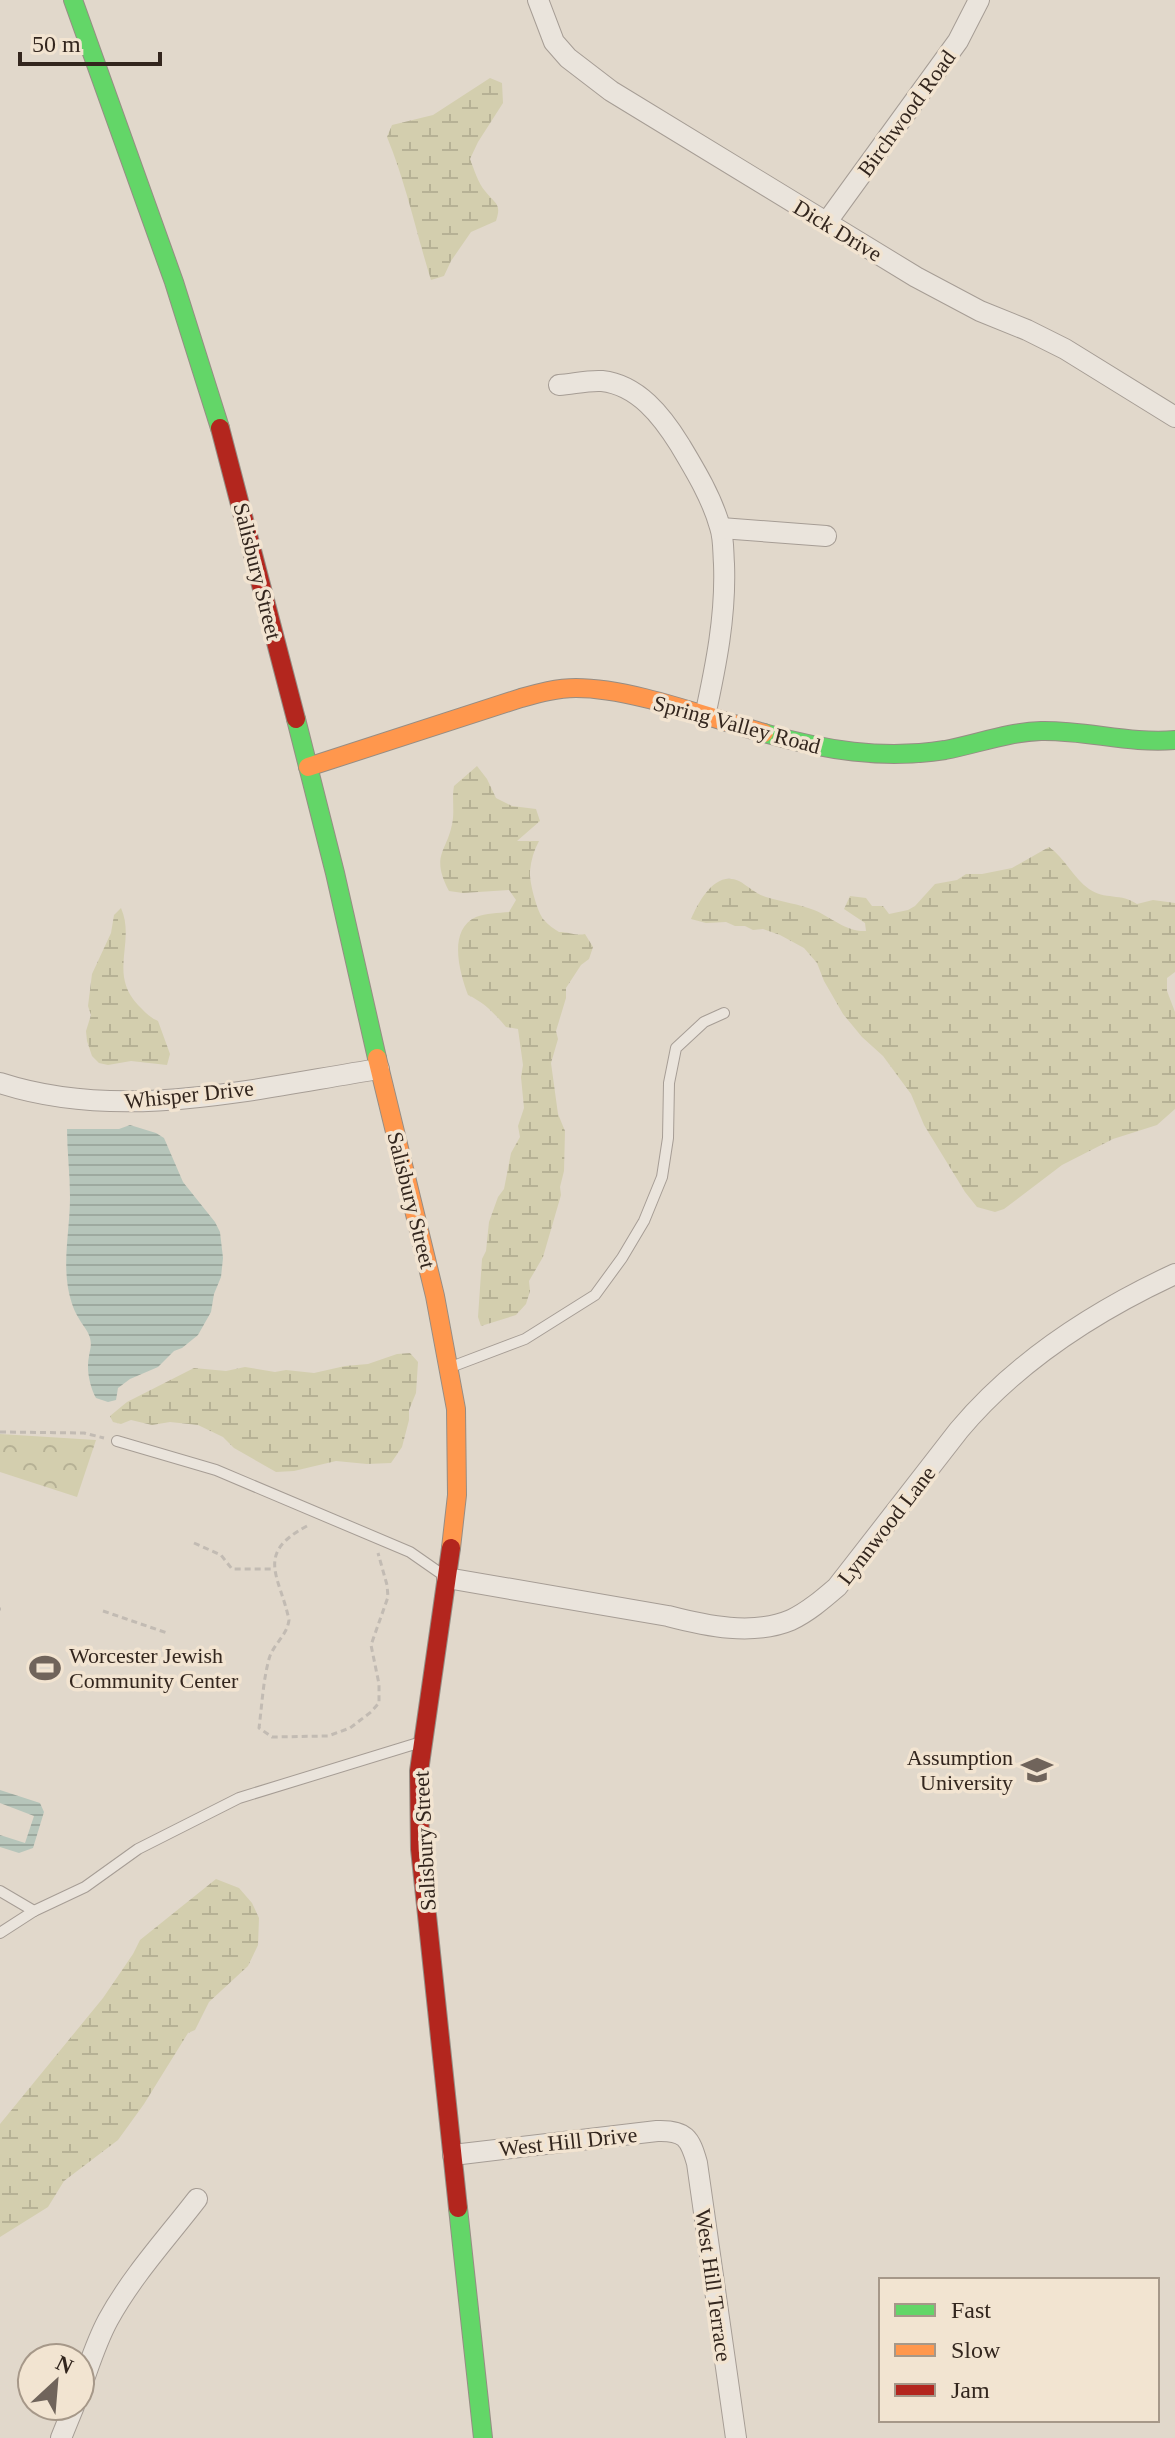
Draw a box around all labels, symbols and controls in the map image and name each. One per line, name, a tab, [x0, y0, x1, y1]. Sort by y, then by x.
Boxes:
scale bar	[20, 16, 160, 66]
text: 50 m	[32, 31, 81, 57]
street label: Birchwood Road	[852, 45, 961, 181]
street label: Dick Drive	[789, 194, 886, 266]
street label: Salisbury Street	[228, 500, 287, 642]
street label: Spring Valley Road	[651, 690, 823, 759]
street label: Whisper Drive	[123, 1075, 255, 1114]
street label: Salisbury Street	[382, 1129, 441, 1271]
street label: Lynnwood Lane	[832, 1461, 940, 1590]
place label: Worcester Jewish Community Center	[69, 1643, 239, 1693]
sports icon: Worcester Jewish Community Center	[28, 1651, 62, 1685]
place label: Assumption University	[907, 1745, 1013, 1795]
school or university icon: Assumption University	[1020, 1753, 1054, 1787]
street label: Salisbury Street	[408, 1770, 441, 1912]
street label: West Hill Drive	[498, 2122, 638, 2161]
street label: West Hill Terrace	[690, 2207, 737, 2363]
legend	[879, 2278, 1159, 2422]
text: Fast	[951, 2297, 991, 2323]
text: Slow	[951, 2337, 1001, 2363]
north arrow	[16, 2342, 96, 2422]
text: N	[52, 2350, 77, 2379]
text: Jam	[951, 2377, 990, 2403]

